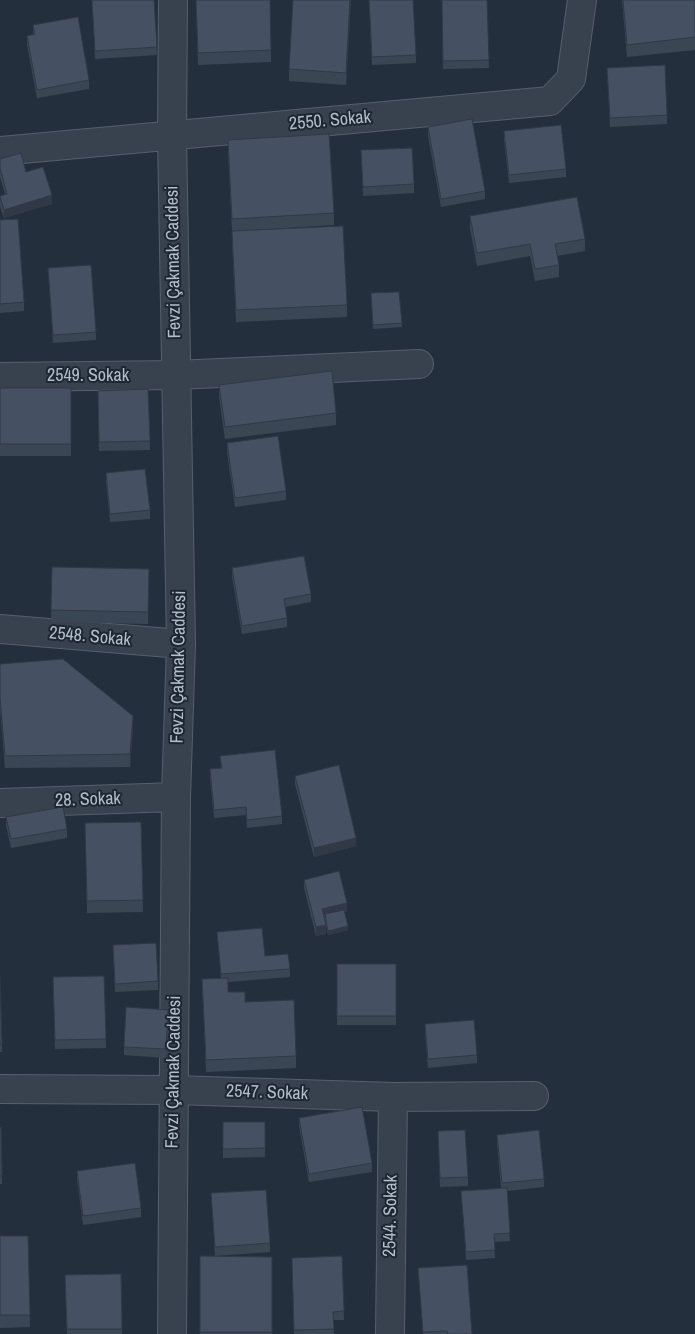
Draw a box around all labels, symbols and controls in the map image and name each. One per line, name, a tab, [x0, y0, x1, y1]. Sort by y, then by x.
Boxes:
street label: 2550. Sokak	[288, 107, 372, 135]
street label: Fevzi Çakmak Caddesi	[162, 185, 186, 339]
street label: 2549. Sokak	[47, 365, 129, 387]
street label: Fevzi Çakmak Caddesi	[167, 590, 191, 744]
street label: 2548. Sokak	[48, 623, 132, 651]
street label: 28. Sokak	[55, 788, 121, 812]
street label: Fevzi Çakmak Caddesi	[162, 995, 186, 1149]
street label: 2547. Sokak	[226, 1081, 308, 1105]
street label: 2544. Sokak	[379, 1175, 403, 1257]

